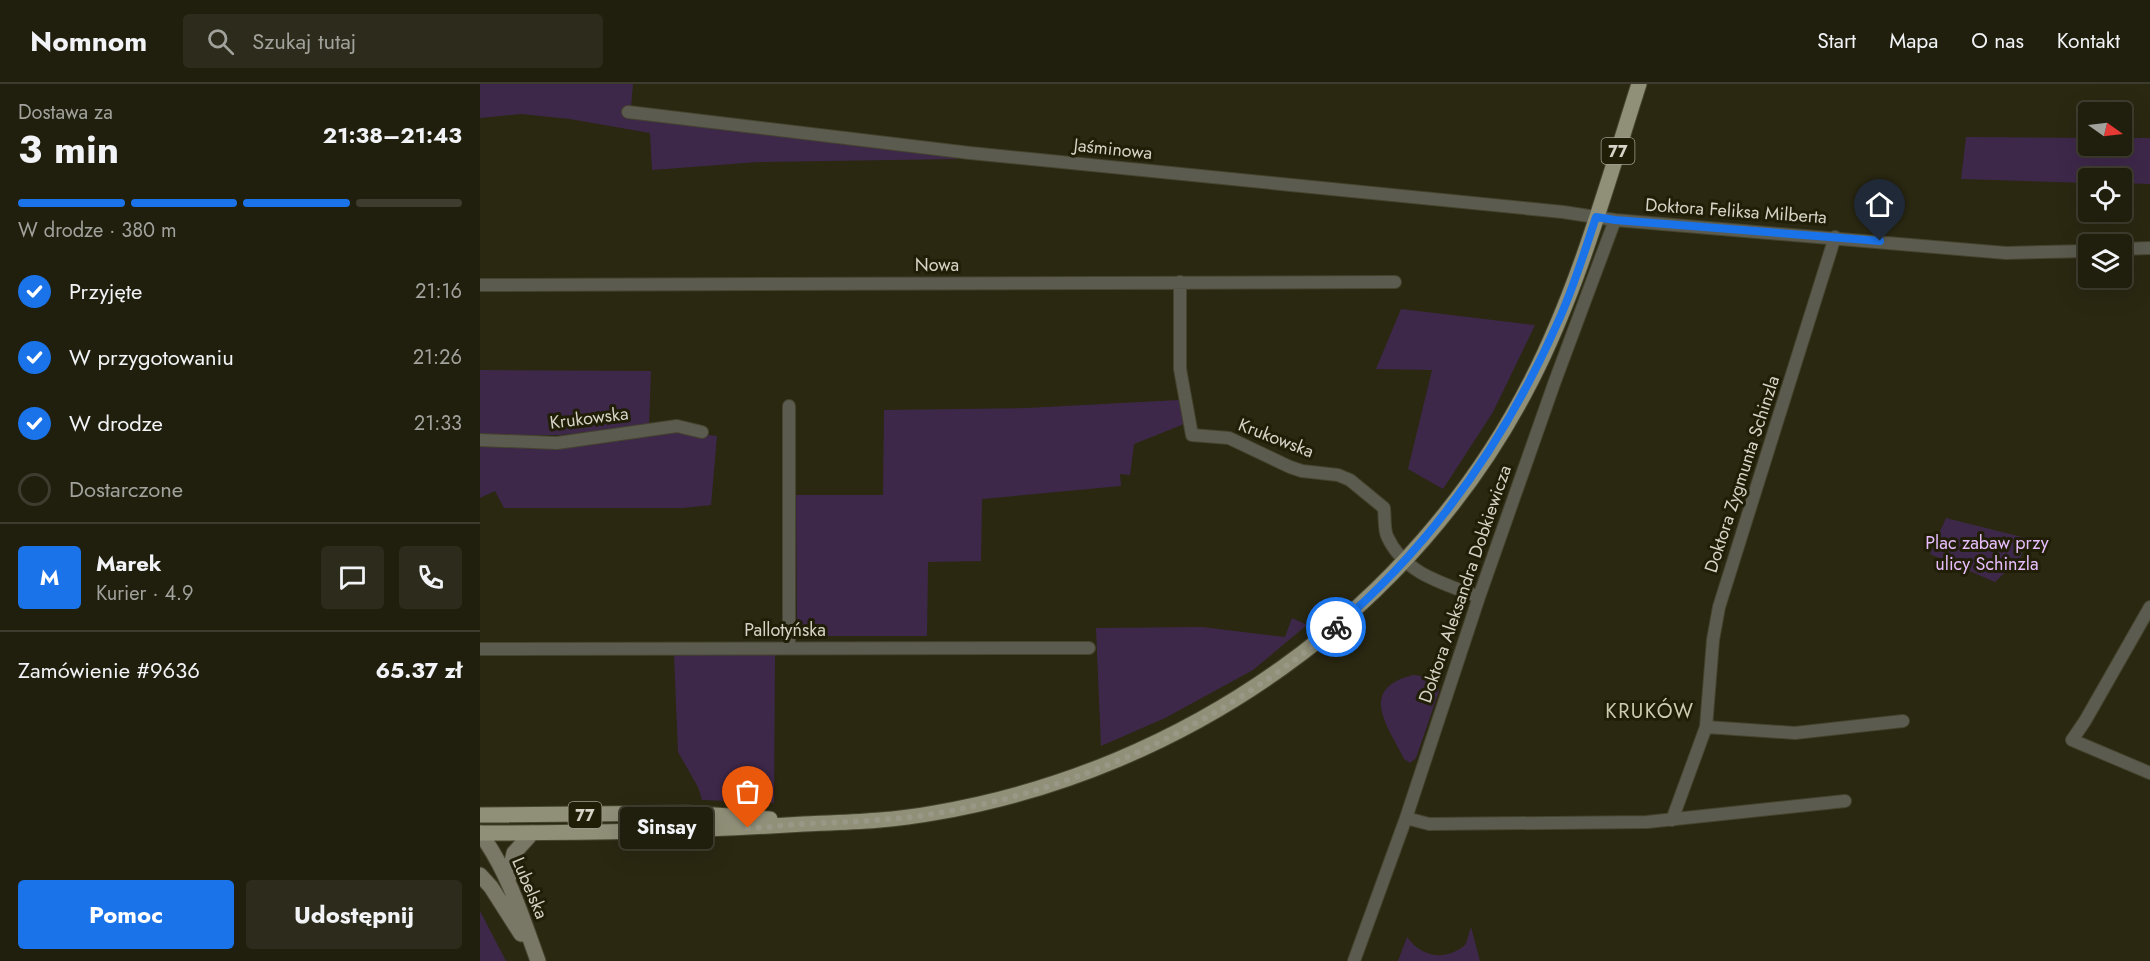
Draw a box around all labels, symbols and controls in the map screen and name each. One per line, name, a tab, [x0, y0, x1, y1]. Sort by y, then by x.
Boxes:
search box	[183, 14, 603, 68]
text: Nomnom	[30, 21, 147, 62]
icon: search	[204, 25, 237, 58]
text: Szukaj tutaj	[252, 25, 356, 57]
text: Start	[1817, 26, 1856, 56]
text: Mapa	[1889, 26, 1938, 56]
text: O nas	[1971, 26, 2024, 56]
text: Kontakt	[2057, 26, 2120, 56]
text: Dostawa za	[18, 98, 113, 127]
north arrow	[2078, 102, 2132, 156]
map controls	[2078, 102, 2132, 288]
text: 21:38–21:43	[323, 119, 462, 151]
text: 3 min	[18, 121, 119, 178]
street label: Jaśminowa	[1070, 132, 1154, 166]
road number: 77	[1602, 138, 1634, 164]
button: locate	[2078, 168, 2132, 222]
pin	[1854, 179, 1905, 241]
icon: home	[1863, 188, 1896, 221]
street label: Doktora Feliksa Milberta	[1644, 192, 1828, 230]
text: W drodze · 380 m	[18, 216, 177, 245]
button: layers	[2078, 234, 2132, 288]
street label: Nowa	[915, 252, 959, 278]
icon: check	[18, 275, 51, 308]
text: Przyjęte	[69, 275, 142, 307]
text: 21:16	[415, 277, 462, 306]
icon: check	[18, 341, 51, 374]
text: W przygotowaniu	[69, 341, 234, 373]
text: 21:26	[413, 343, 462, 372]
street label: Doktora Zygmunta Schinzla	[1698, 372, 1786, 576]
street label: Krukowska	[548, 400, 630, 436]
icon: check	[18, 407, 51, 440]
text: W drodze	[69, 407, 163, 439]
text: 21:33	[414, 409, 462, 438]
street label: Krukowska	[1234, 412, 1318, 464]
street label: Doktora Aleksandra Dobkiewicza	[1412, 462, 1518, 706]
text: Dostarczone	[69, 473, 183, 505]
park label: Plac zabaw przy ulicy Schinzla	[1925, 530, 2049, 577]
button: chat	[321, 546, 384, 609]
button: phone	[399, 546, 462, 609]
text: Marek	[96, 547, 161, 579]
text: M	[40, 561, 59, 593]
text: Kurier · 4.9	[96, 579, 194, 608]
courier	[1306, 597, 1366, 657]
icon: bike	[1320, 611, 1353, 644]
street label: Pallotyńska	[744, 617, 826, 643]
text: Zamówienie #9636	[18, 654, 200, 686]
text: 65.37 zł	[375, 654, 462, 686]
district label: KRUKÓW	[1605, 697, 1695, 726]
pin	[722, 766, 773, 828]
icon: bag	[731, 775, 764, 808]
road number: 77	[568, 802, 602, 828]
callout: Sinsay	[619, 807, 712, 849]
text: Sinsay	[637, 813, 696, 842]
street label: Lubelska	[505, 853, 555, 923]
button: Pomoc	[18, 880, 234, 949]
button: Udostępnij	[246, 880, 462, 949]

